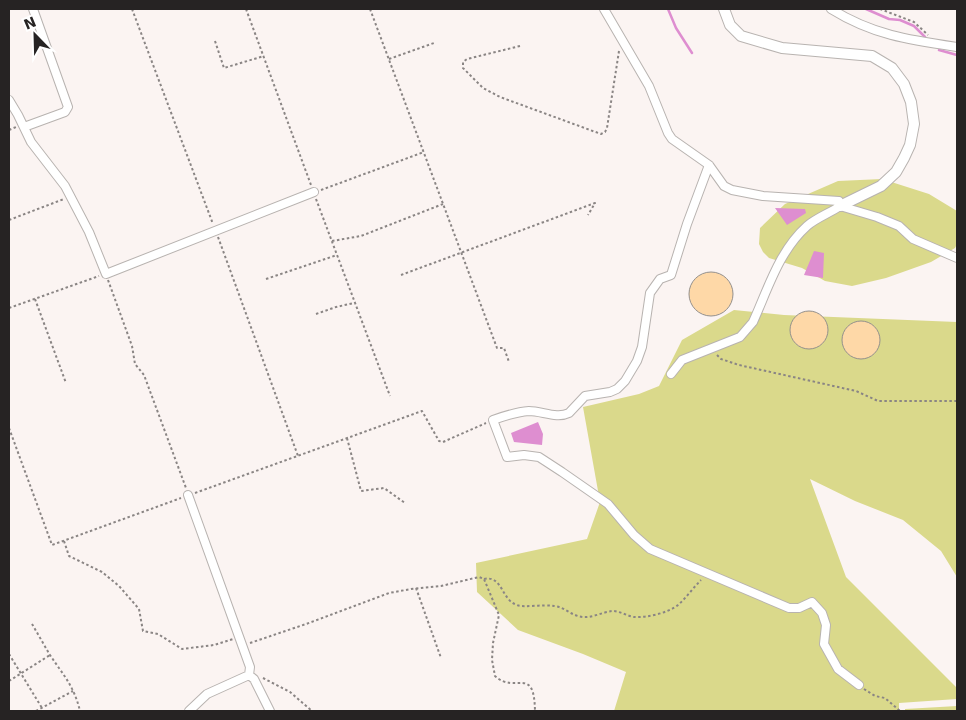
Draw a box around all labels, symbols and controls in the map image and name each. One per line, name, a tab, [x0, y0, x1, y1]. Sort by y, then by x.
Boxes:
north arrow	[10, 10, 60, 60]
text: N	[21, 13, 38, 33]

